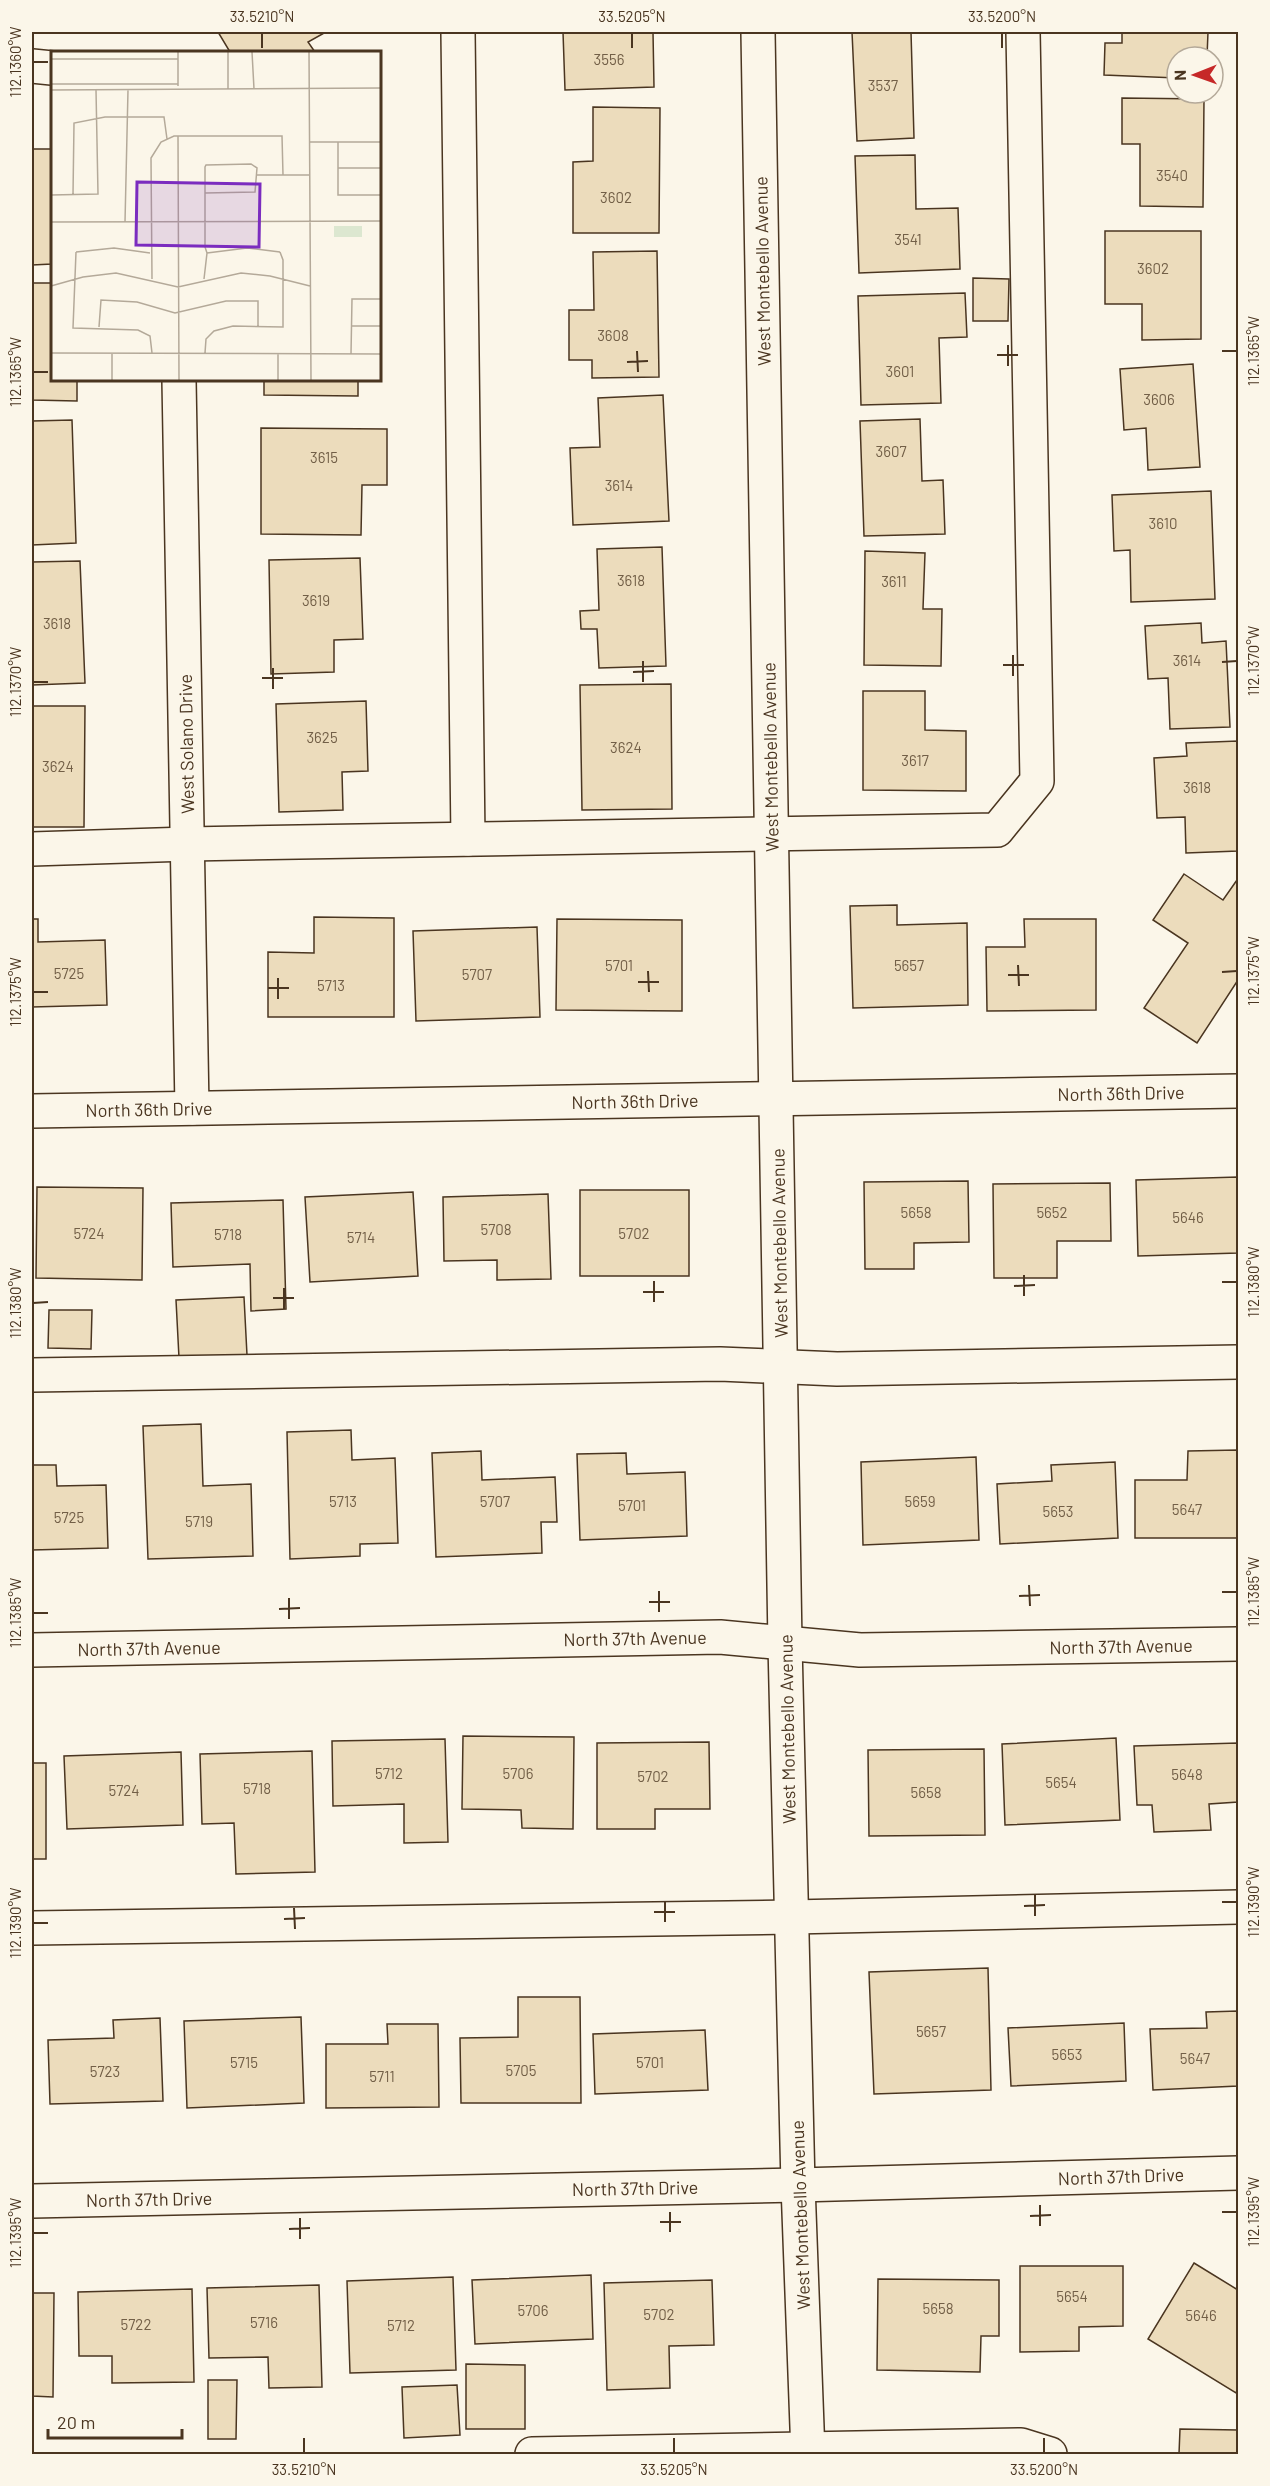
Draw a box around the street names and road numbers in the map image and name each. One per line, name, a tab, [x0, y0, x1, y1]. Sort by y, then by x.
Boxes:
street label: West Montebello Avenue	[749, 176, 775, 366]
street label: West Montebello Avenue	[757, 662, 783, 852]
street label: West Solano Drive	[174, 674, 198, 814]
street label: North 36th Drive	[1057, 1081, 1185, 1105]
street label: North 36th Drive	[571, 1089, 699, 1113]
street label: North 36th Drive	[85, 1097, 213, 1121]
street label: West Montebello Avenue	[766, 1148, 792, 1338]
street label: North 37th Avenue	[563, 1626, 707, 1650]
street label: West Montebello Avenue	[774, 1634, 800, 1824]
street label: North 37th Avenue	[1049, 1634, 1193, 1658]
street label: North 37th Avenue	[77, 1636, 221, 1660]
street label: West Montebello Avenue	[786, 2120, 814, 2310]
street label: North 37th Drive	[1057, 2163, 1185, 2189]
street label: North 37th Drive	[572, 2176, 698, 2200]
street label: North 37th Drive	[86, 2187, 212, 2211]

